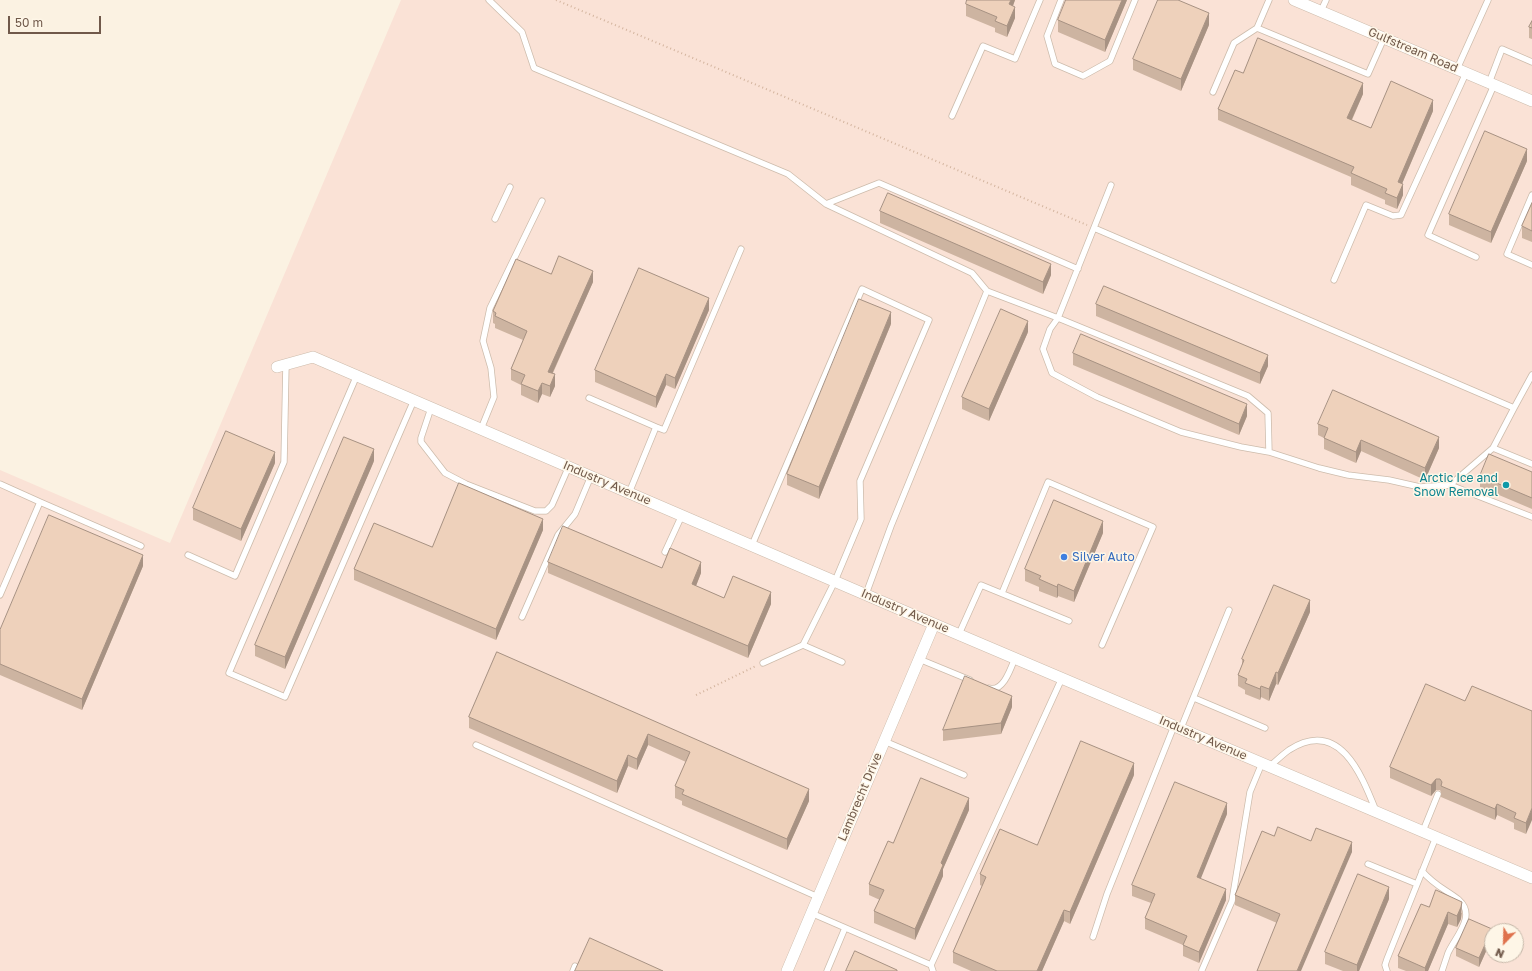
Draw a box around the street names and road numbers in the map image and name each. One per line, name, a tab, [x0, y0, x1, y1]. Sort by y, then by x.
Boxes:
street label: Gulfstream Road	[1366, 25, 1460, 75]
street label: Industry Avenue	[561, 458, 653, 508]
street label: Industry Avenue	[859, 586, 951, 636]
street label: Industry Avenue	[1157, 713, 1249, 763]
street label: Lambrecht Drive	[835, 751, 885, 843]

